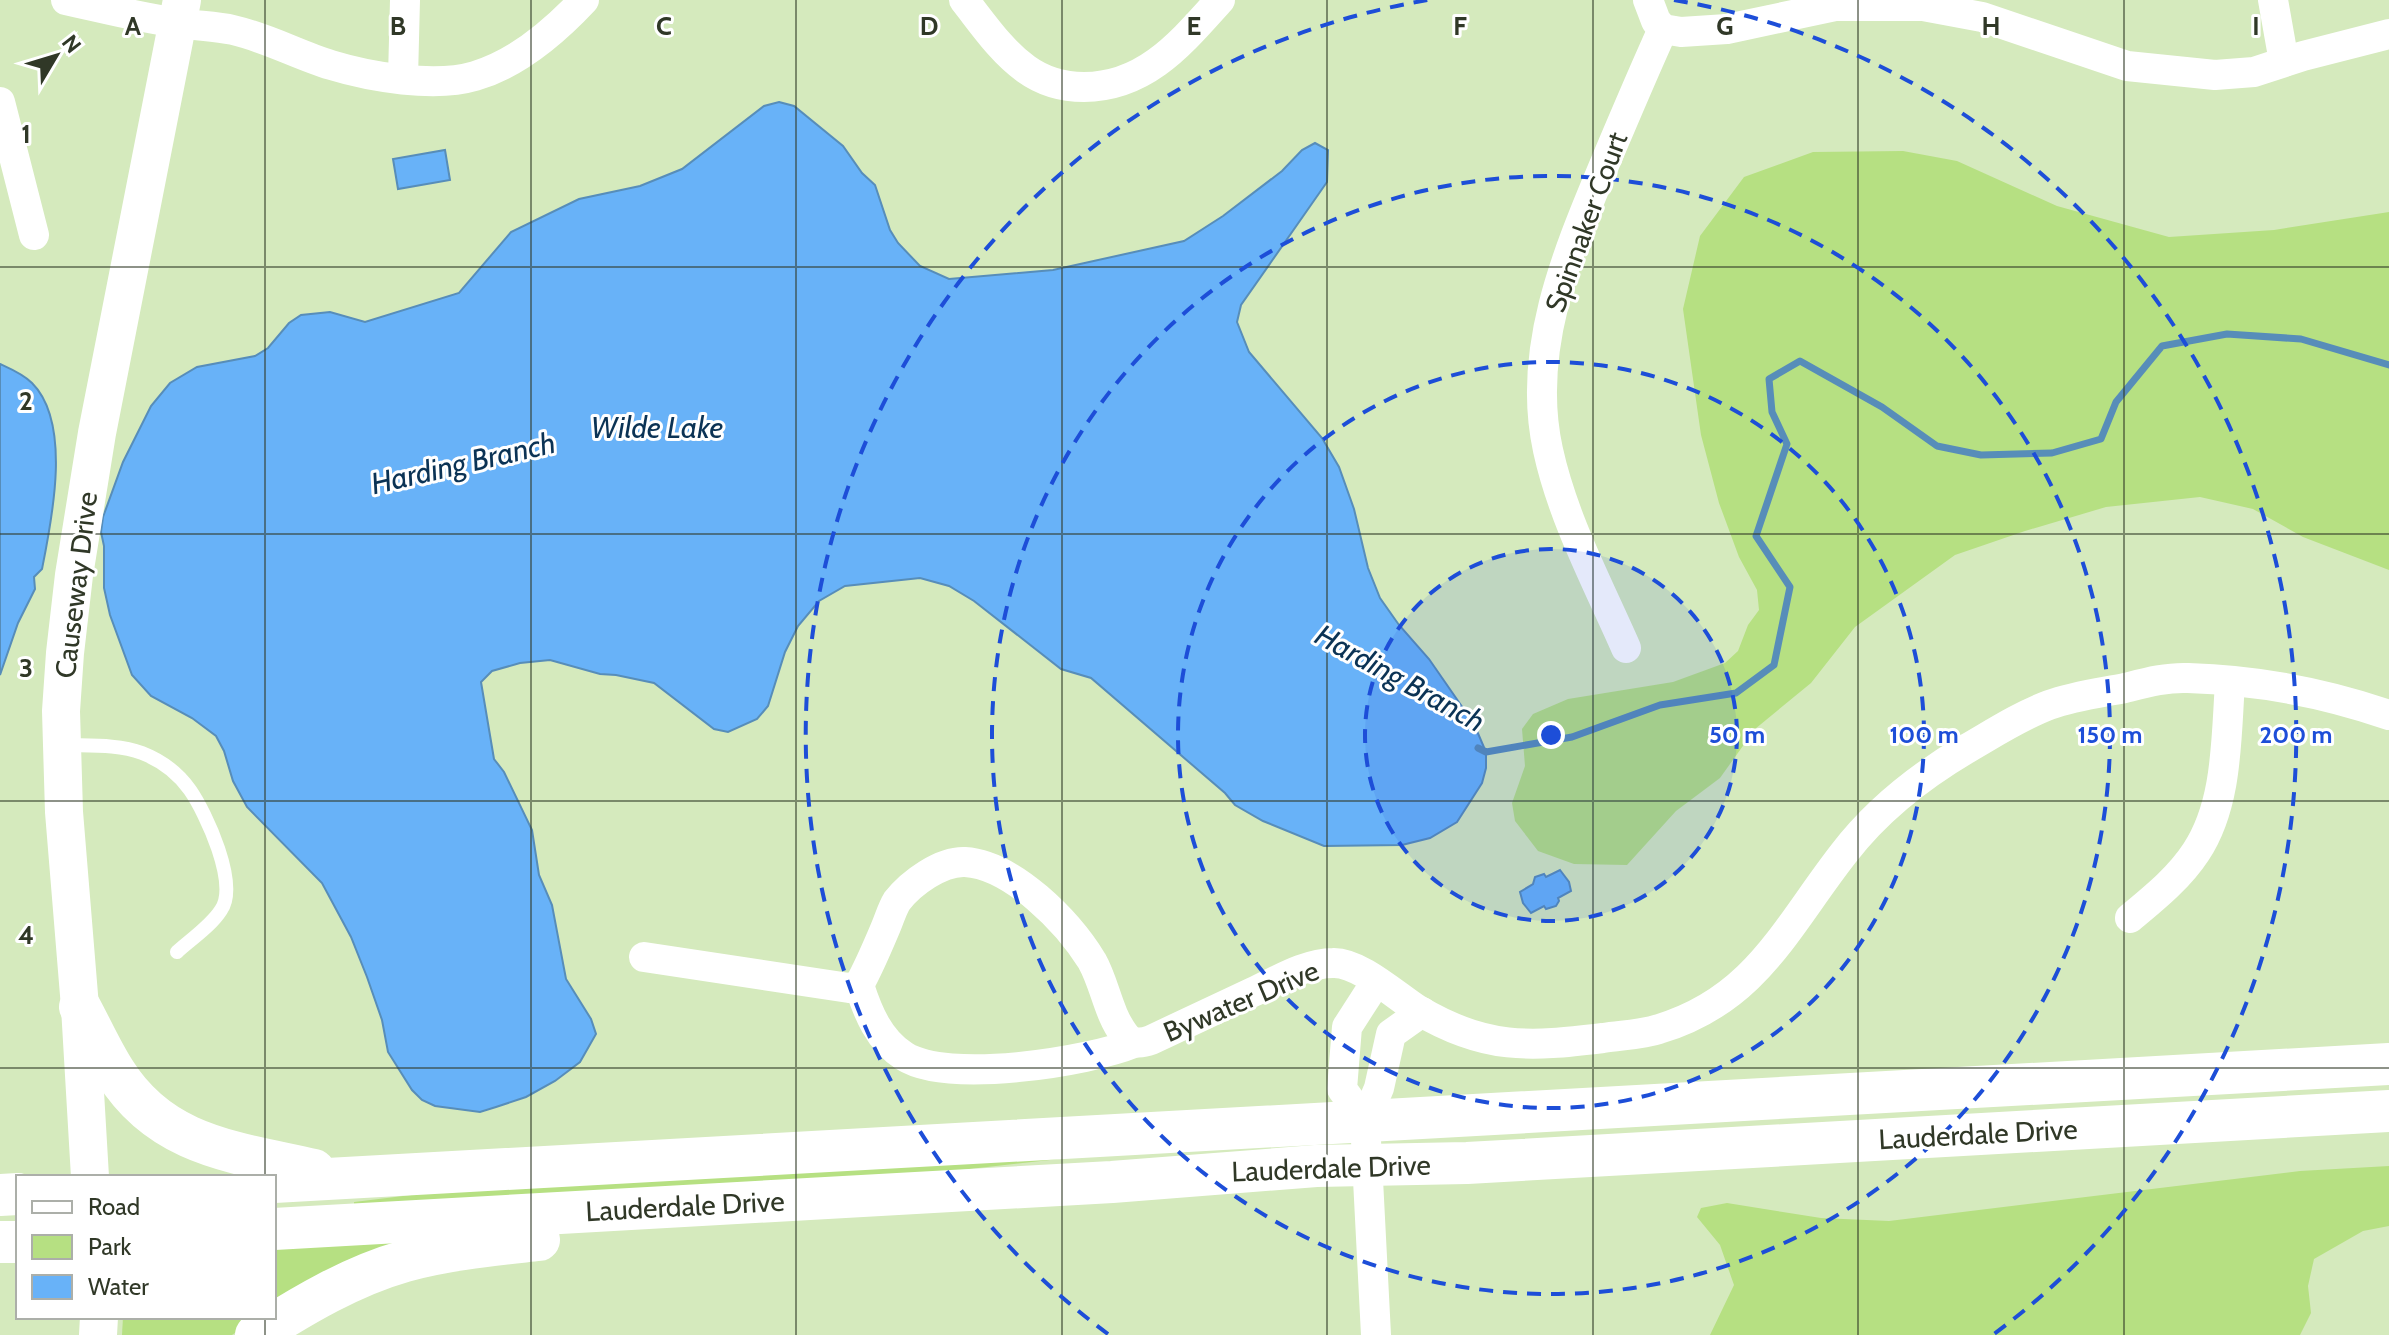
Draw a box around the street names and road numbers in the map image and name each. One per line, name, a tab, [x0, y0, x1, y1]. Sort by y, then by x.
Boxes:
street label: Spinnaker Court	[1538, 127, 1634, 317]
street label: Causeway Drive	[48, 490, 104, 680]
street label: Bywater Drive	[1158, 953, 1324, 1049]
street label: Lauderdale Drive	[1878, 1112, 2078, 1156]
street label: Lauderdale Drive	[1231, 1148, 1431, 1188]
street label: Lauderdale Drive	[585, 1184, 785, 1228]

